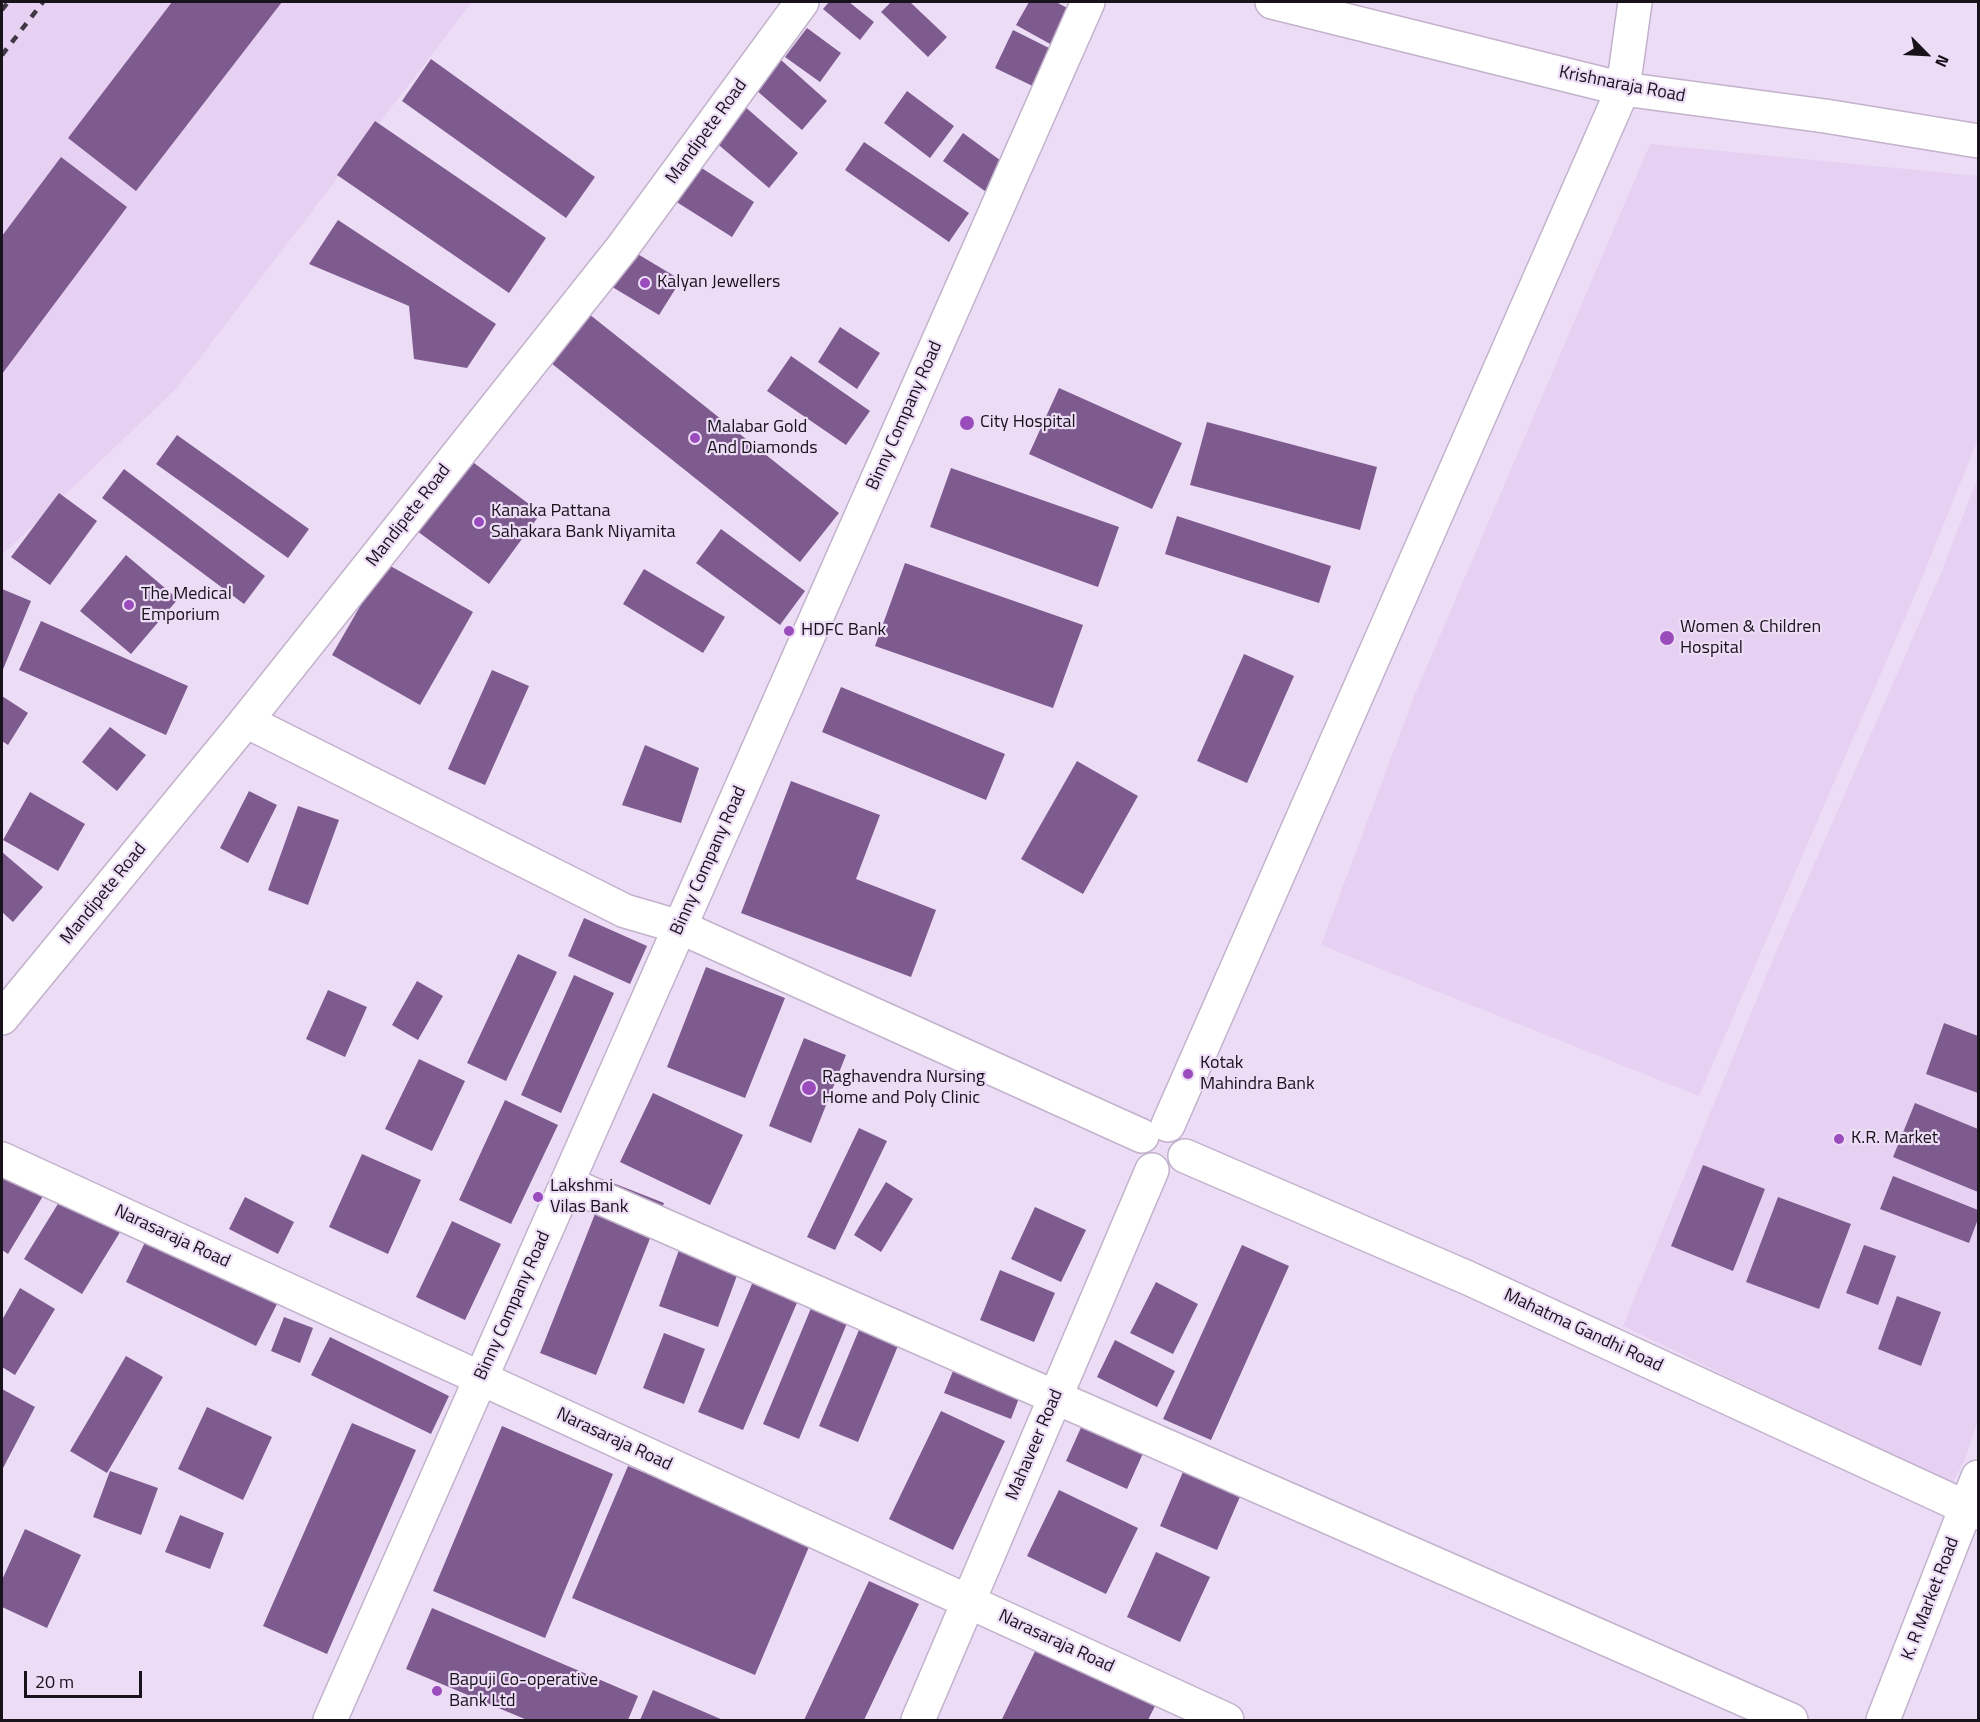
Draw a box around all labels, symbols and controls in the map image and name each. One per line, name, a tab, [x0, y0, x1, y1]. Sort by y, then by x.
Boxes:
north arrow	[1896, 24, 1956, 84]
text: N	[1929, 51, 1956, 71]
street label: Krishnaraja Road	[1557, 62, 1687, 108]
street label: Mandipete Road	[662, 75, 752, 189]
place label: Kalyan Jewellers	[657, 272, 780, 294]
marker: Kalyan Jewellers	[638, 276, 652, 290]
street label: Binny Company Road	[862, 338, 948, 494]
place label: City Hospital	[980, 412, 1076, 434]
marker: City Hospital	[958, 414, 976, 432]
place label: Malabar Gold And Diamonds	[707, 417, 818, 460]
marker: Malabar Gold And Diamonds	[688, 431, 702, 445]
street label: Mandipete Road	[362, 460, 456, 572]
place label: Kanaka Pattana Sahakara Bank Niyamita	[491, 501, 676, 544]
marker: Kanaka Pattana Sahakara Bank Niyamita	[472, 515, 486, 529]
place label: The Medical Emporium	[141, 584, 232, 626]
marker: The Medical Emporium	[122, 598, 136, 612]
place label: Women & Children Hospital	[1680, 617, 1821, 660]
place label: HDFC Bank	[801, 620, 886, 642]
marker: HDFC Bank	[782, 624, 796, 638]
marker: Women & Children Hospital	[1658, 629, 1676, 647]
street label: Binny Company Road	[666, 783, 752, 939]
street label: Mandipete Road	[57, 839, 151, 949]
place label: Kotak Mahindra Bank	[1200, 1053, 1315, 1096]
place label: Raghavendra Nursing Home and Poly Clinic	[822, 1067, 985, 1110]
marker: Kotak Mahindra Bank	[1181, 1067, 1195, 1081]
marker: Raghavendra Nursing Home and Poly Clinic	[800, 1079, 818, 1097]
place label: K.R. Market	[1851, 1128, 1938, 1150]
marker: K.R. Market	[1832, 1132, 1846, 1146]
place label: Lakshmi Vilas Bank	[550, 1176, 628, 1218]
marker: Lakshmi Vilas Bank	[531, 1190, 545, 1204]
street label: Narasaraja Road	[111, 1201, 233, 1273]
street label: Binny Company Road	[470, 1228, 556, 1384]
street label: Mahatma Gandhi Road	[1500, 1285, 1666, 1377]
street label: Mahaveer Road	[1002, 1386, 1068, 1504]
street label: Narasaraja Road	[553, 1404, 675, 1476]
street label: K. R Market Road	[1898, 1534, 1964, 1664]
street label: Narasaraja Road	[995, 1606, 1117, 1678]
scale bar	[27, 1659, 146, 1697]
text: 20 m	[35, 1668, 74, 1695]
place label: Bapuji Co-operative Bank Ltd	[449, 1670, 598, 1712]
marker: Bapuji Co-operative Bank Ltd	[430, 1684, 444, 1698]

